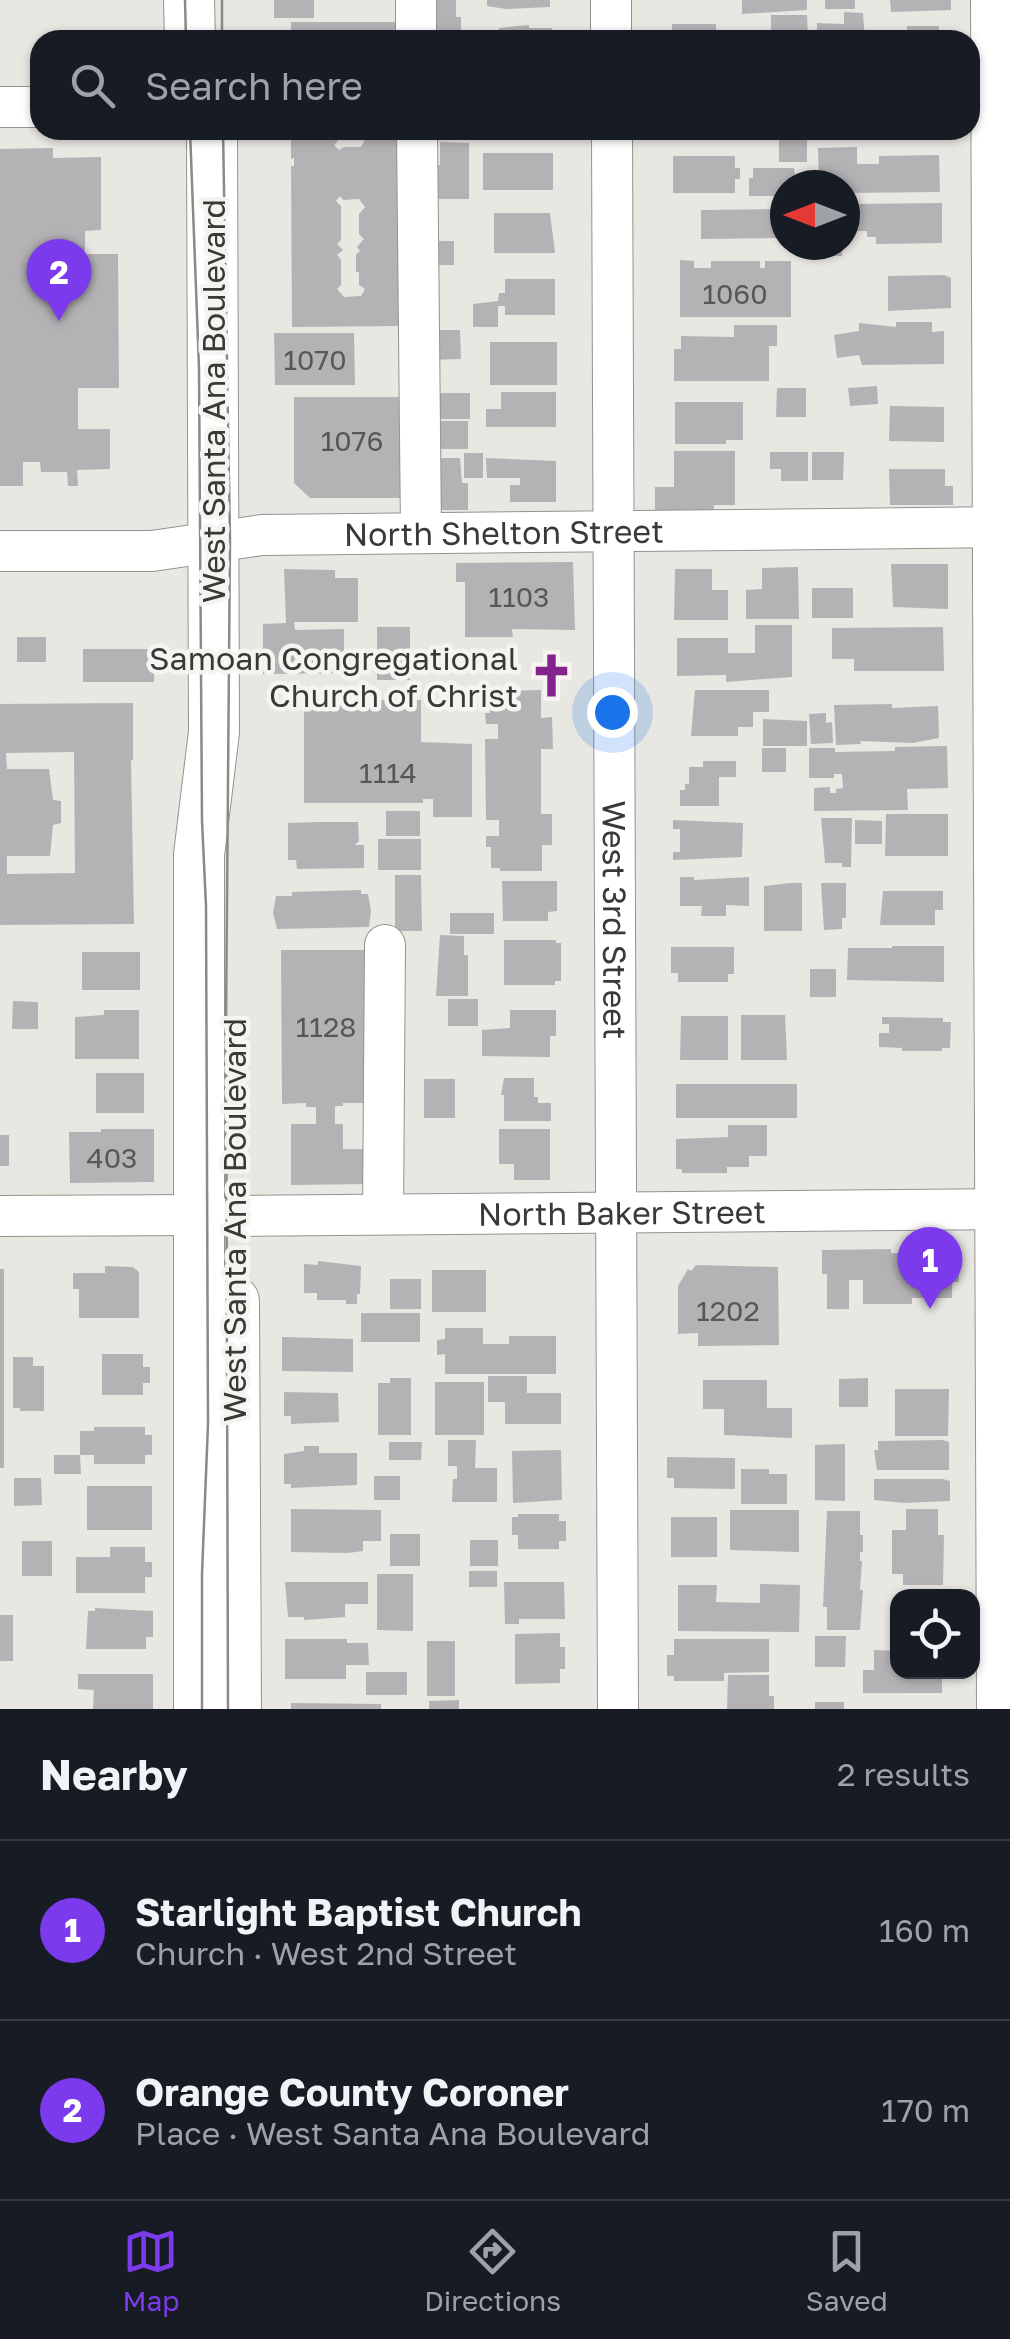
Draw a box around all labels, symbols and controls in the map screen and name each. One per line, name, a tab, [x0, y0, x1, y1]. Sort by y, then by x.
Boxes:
search box	[30, 30, 980, 140]
icon: search	[65, 58, 120, 113]
text: Search here	[145, 63, 363, 108]
north arrow	[770, 170, 860, 260]
street label: West Santa Ana Boulevard	[194, 199, 232, 603]
pin: 2	[27, 238, 92, 321]
house number: 1060	[702, 277, 768, 310]
house number: 1070	[283, 343, 347, 376]
house number: 1076	[321, 424, 383, 457]
street label: North Shelton Street	[344, 512, 664, 553]
house number: 1103	[489, 580, 549, 613]
place label: Samoan Congregational Church of Christ	[149, 639, 518, 714]
church icon: Samoan Congregational Church of Christ	[527, 652, 575, 700]
your location	[587, 687, 638, 738]
house number: 1114	[359, 756, 417, 789]
street label: West 3rd Street	[596, 800, 634, 1040]
house number: 1128	[296, 1010, 356, 1043]
street label: West Santa Ana Boulevard	[215, 1018, 253, 1422]
house number: 403	[87, 1141, 137, 1174]
street label: North Baker Street	[478, 1192, 766, 1233]
pin: 1	[898, 1226, 962, 1309]
house number: 1202	[696, 1294, 760, 1327]
map controls	[890, 1589, 980, 1679]
button: locate	[890, 1589, 980, 1679]
text: Nearby	[40, 1749, 188, 1799]
text: 2 results	[837, 1755, 970, 1793]
text: Starlight Baptist Church	[135, 1889, 581, 1934]
text: 1	[64, 1911, 81, 1949]
text: 160 m	[879, 1911, 970, 1949]
text: Church · West 2nd Street	[135, 1934, 517, 1972]
text: Orange County Coroner	[135, 2069, 569, 2114]
text: 2	[63, 2091, 82, 2129]
text: 170 m	[881, 2091, 970, 2129]
text: Place · West Santa Ana Boulevard	[135, 2114, 650, 2152]
tab: Map	[122, 2224, 180, 2317]
tab: Directions	[424, 2224, 561, 2317]
tab: Saved	[806, 2224, 888, 2317]

